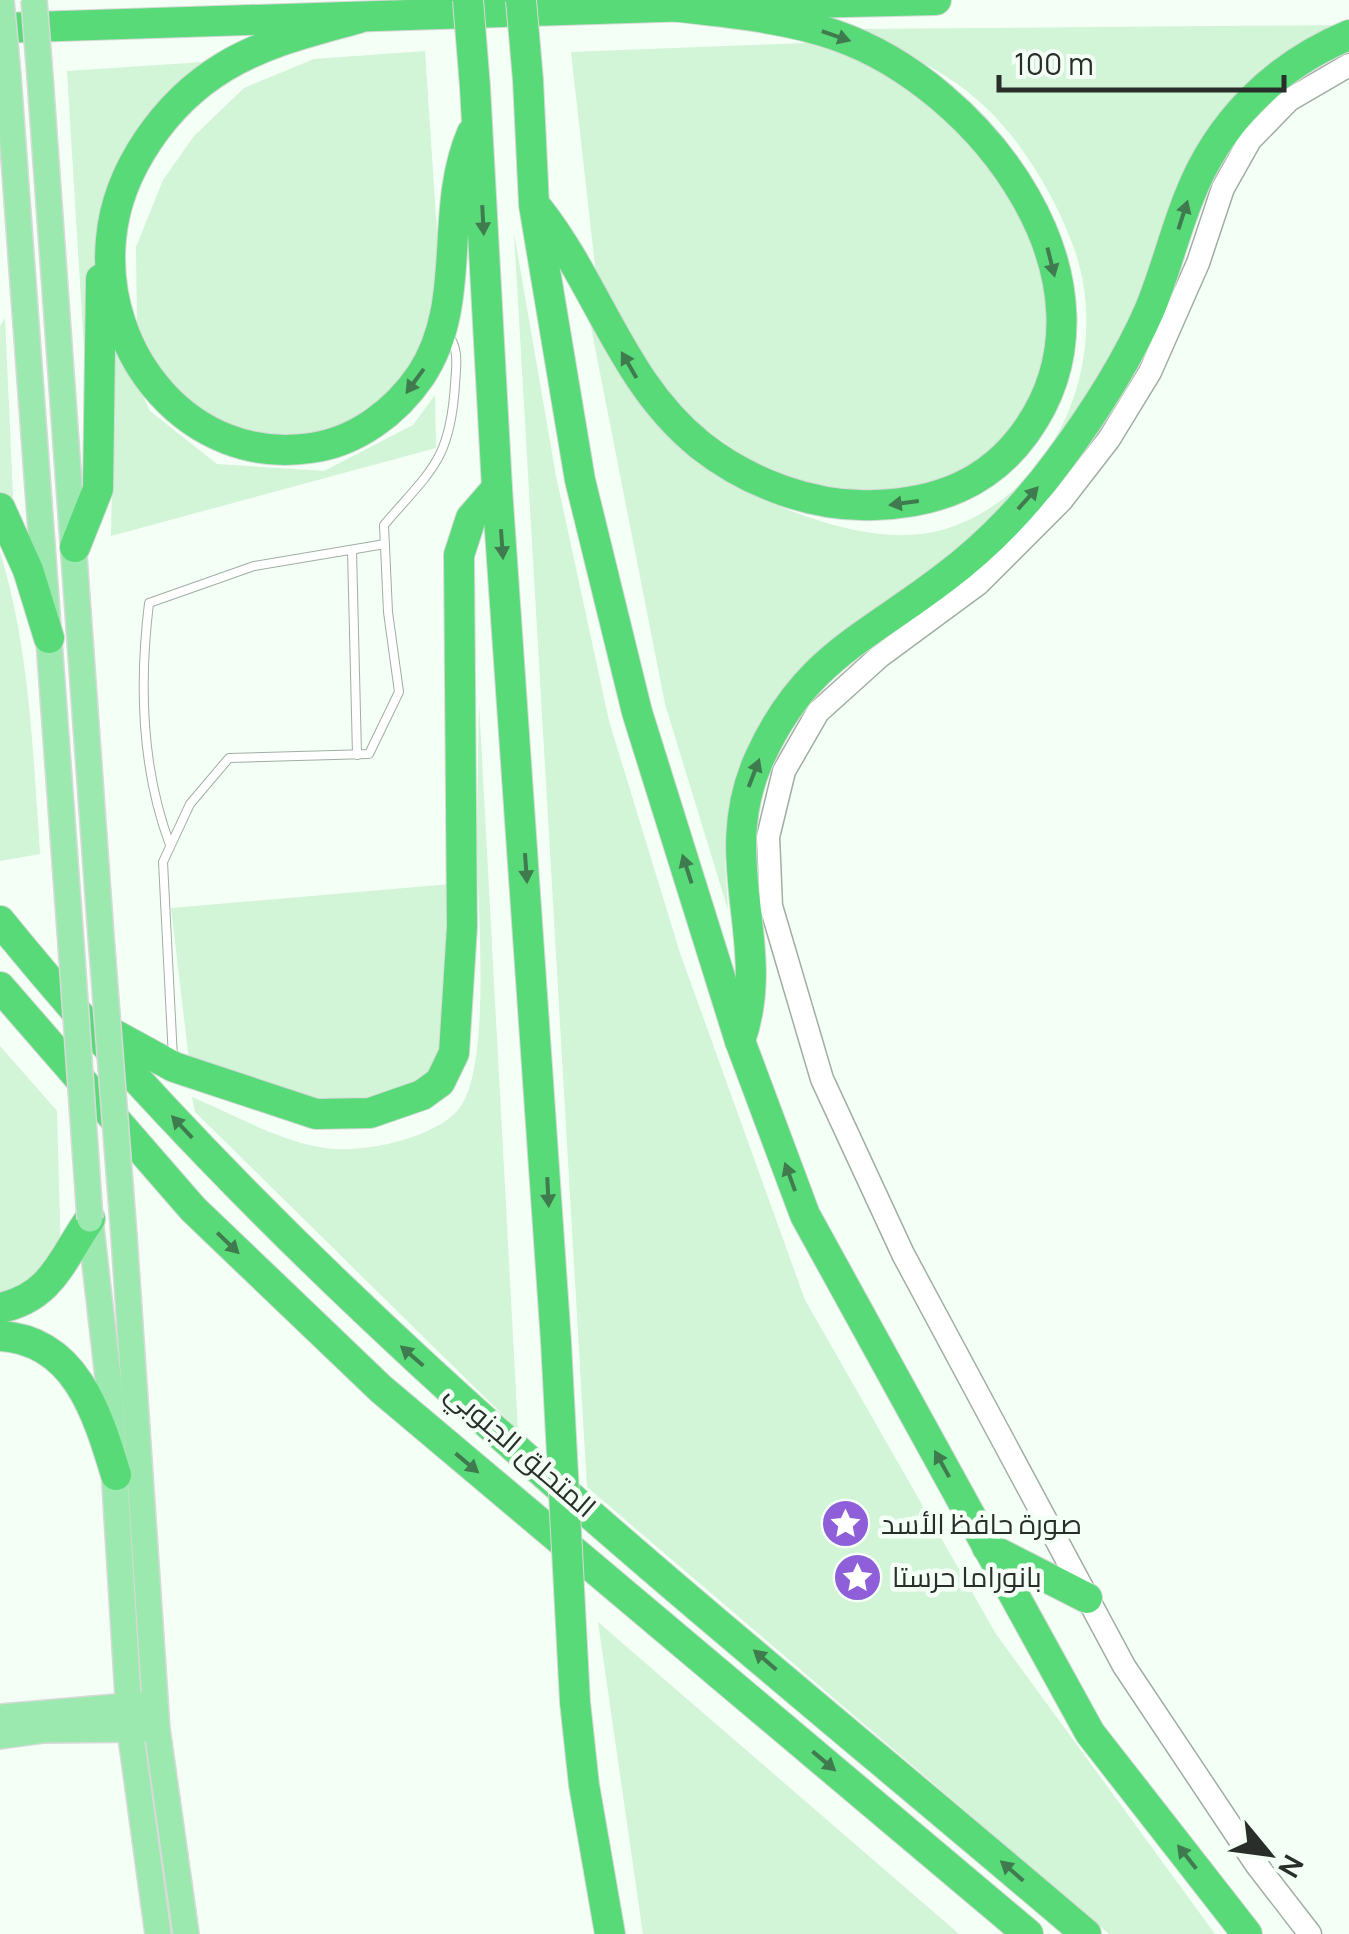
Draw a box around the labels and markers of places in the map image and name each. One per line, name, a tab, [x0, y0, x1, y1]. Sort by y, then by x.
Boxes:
place icon: صورة حافظ الأسد	[820, 1498, 872, 1550]
place label: صورة حافظ الأسد	[881, 1504, 1082, 1542]
place icon: بانوراما حرستا	[831, 1551, 883, 1603]
place label: بانوراما حرستا	[892, 1557, 1042, 1595]

